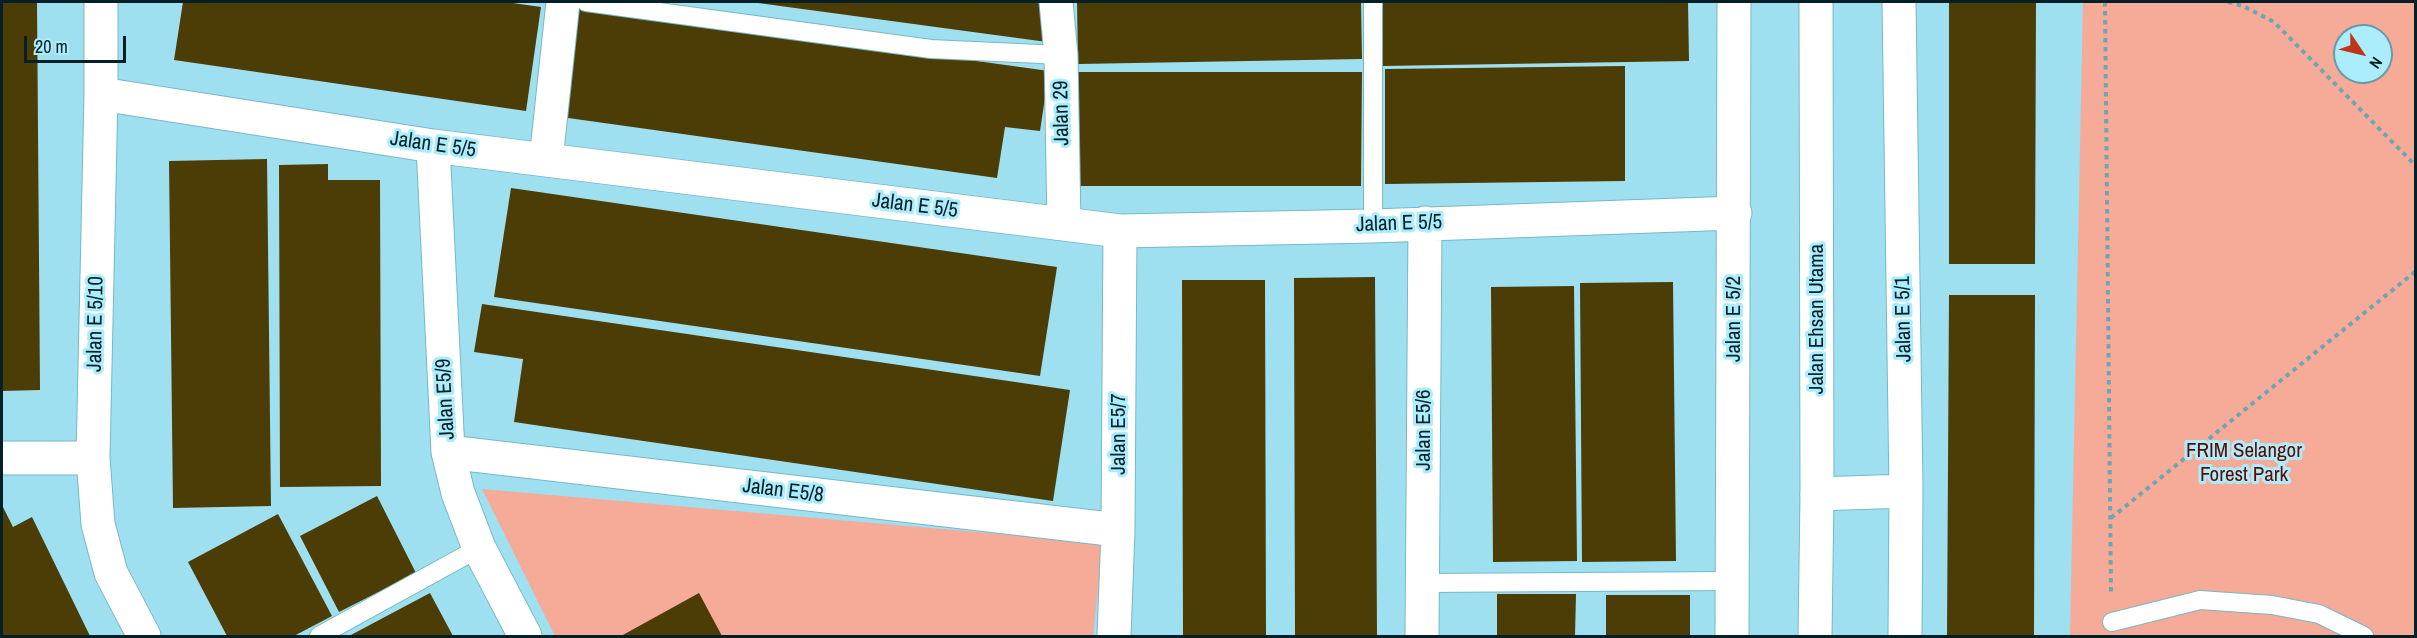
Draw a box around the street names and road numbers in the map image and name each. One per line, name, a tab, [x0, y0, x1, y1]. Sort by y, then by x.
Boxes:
street label: Jalan 29	[1049, 80, 1075, 146]
street label: Jalan E 5/5	[389, 127, 477, 163]
street label: Jalan E 5/5	[871, 188, 959, 224]
street label: Jalan E 5/5	[1356, 210, 1442, 238]
street label: Jalan Ehsan Utama	[1804, 244, 1830, 394]
street label: Jalan E 5/10	[83, 276, 109, 372]
street label: Jalan E 5/2	[1721, 276, 1747, 362]
street label: Jalan E 5/1	[1891, 276, 1917, 362]
street label: Jalan E5/9	[431, 358, 461, 440]
street label: Jalan E5/6	[1411, 389, 1437, 471]
street label: Jalan E5/7	[1106, 393, 1132, 475]
street label: Jalan E5/8	[741, 474, 825, 508]

